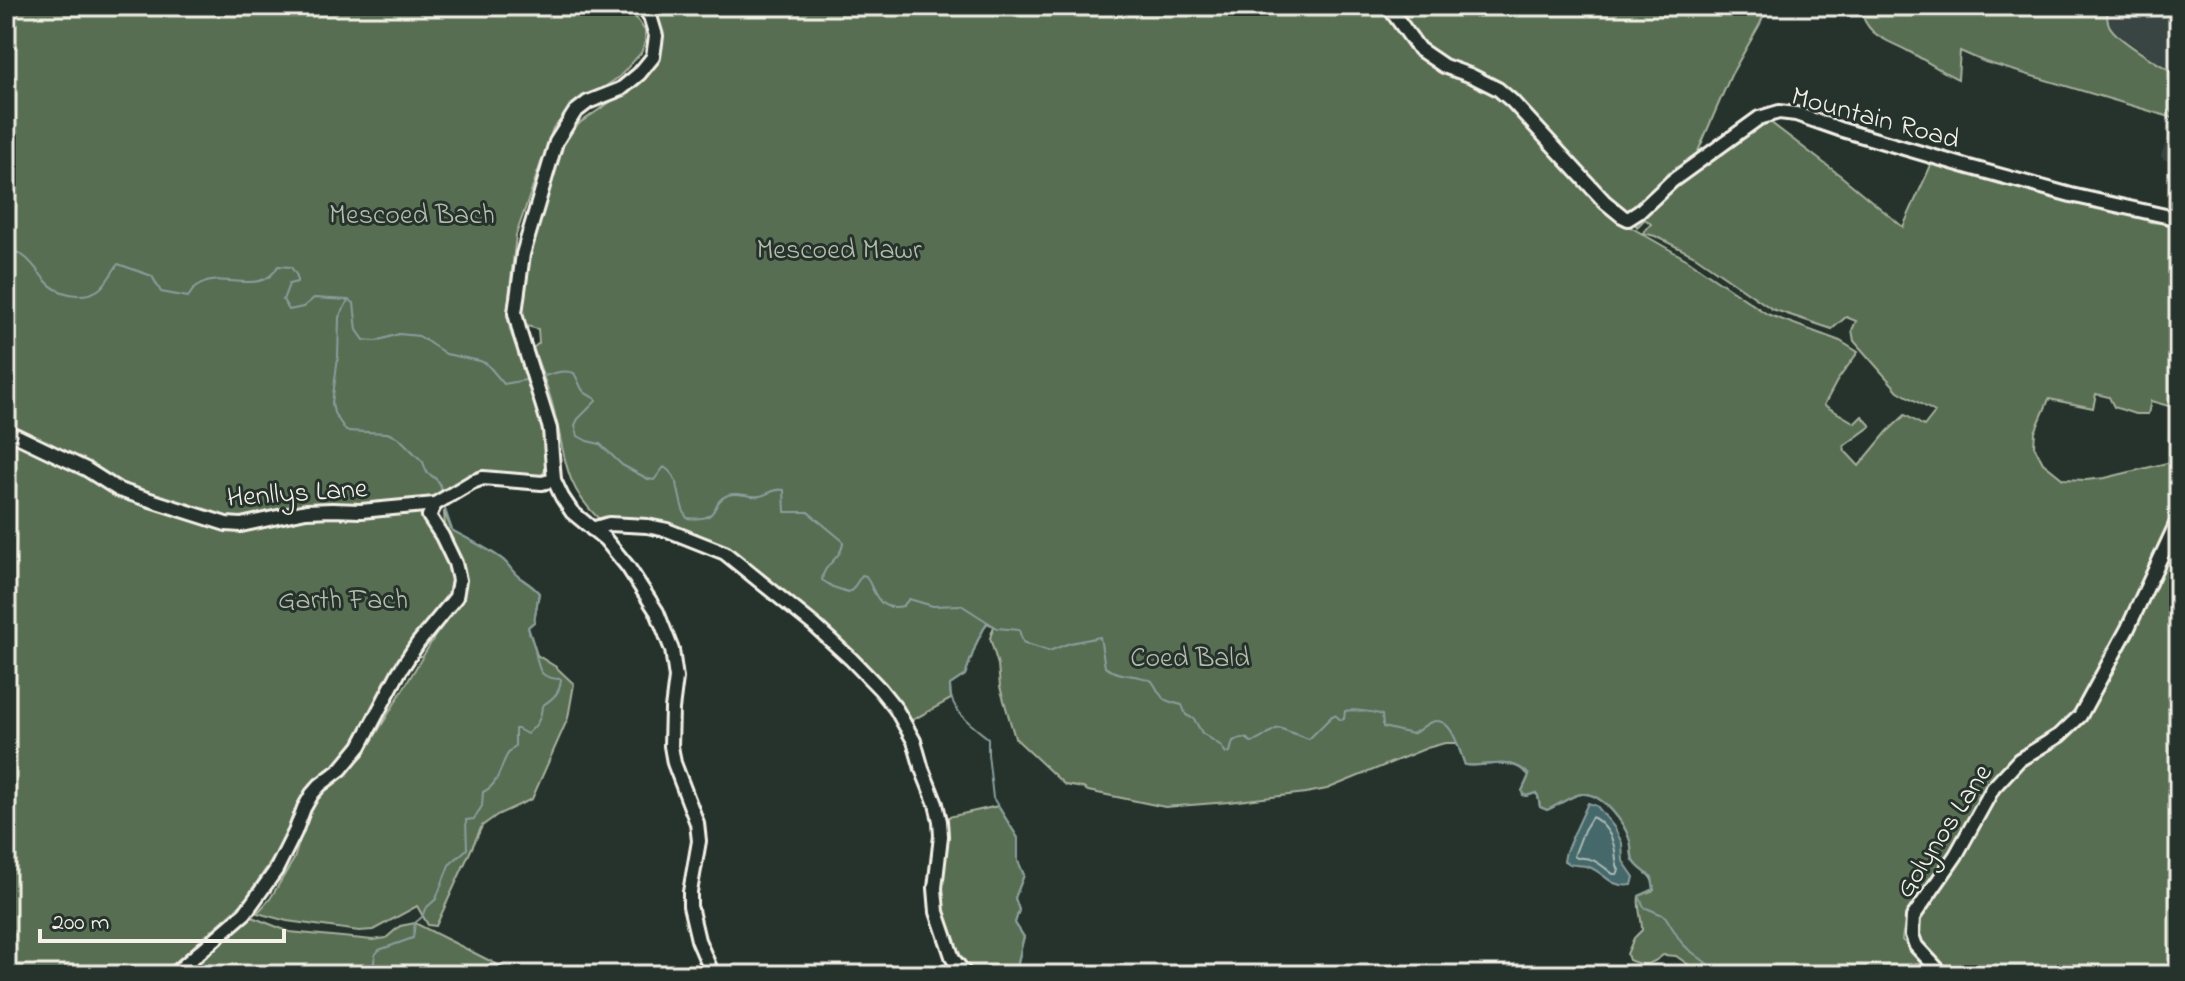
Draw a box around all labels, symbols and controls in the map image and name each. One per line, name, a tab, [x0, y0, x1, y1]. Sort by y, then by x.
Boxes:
street label: Mountain Road	[1786, 77, 1964, 162]
park label: Mescoed Bach	[329, 196, 495, 237]
park label: Mescoed Mawr	[756, 231, 922, 272]
street label: Henllys Lane	[226, 469, 369, 520]
park label: Garth Fach	[278, 581, 408, 622]
park label: Coed Bald	[1130, 639, 1250, 680]
street label: Golynos Lane	[1886, 756, 2004, 907]
scale bar	[40, 893, 284, 943]
text: 200 m	[52, 906, 109, 941]

